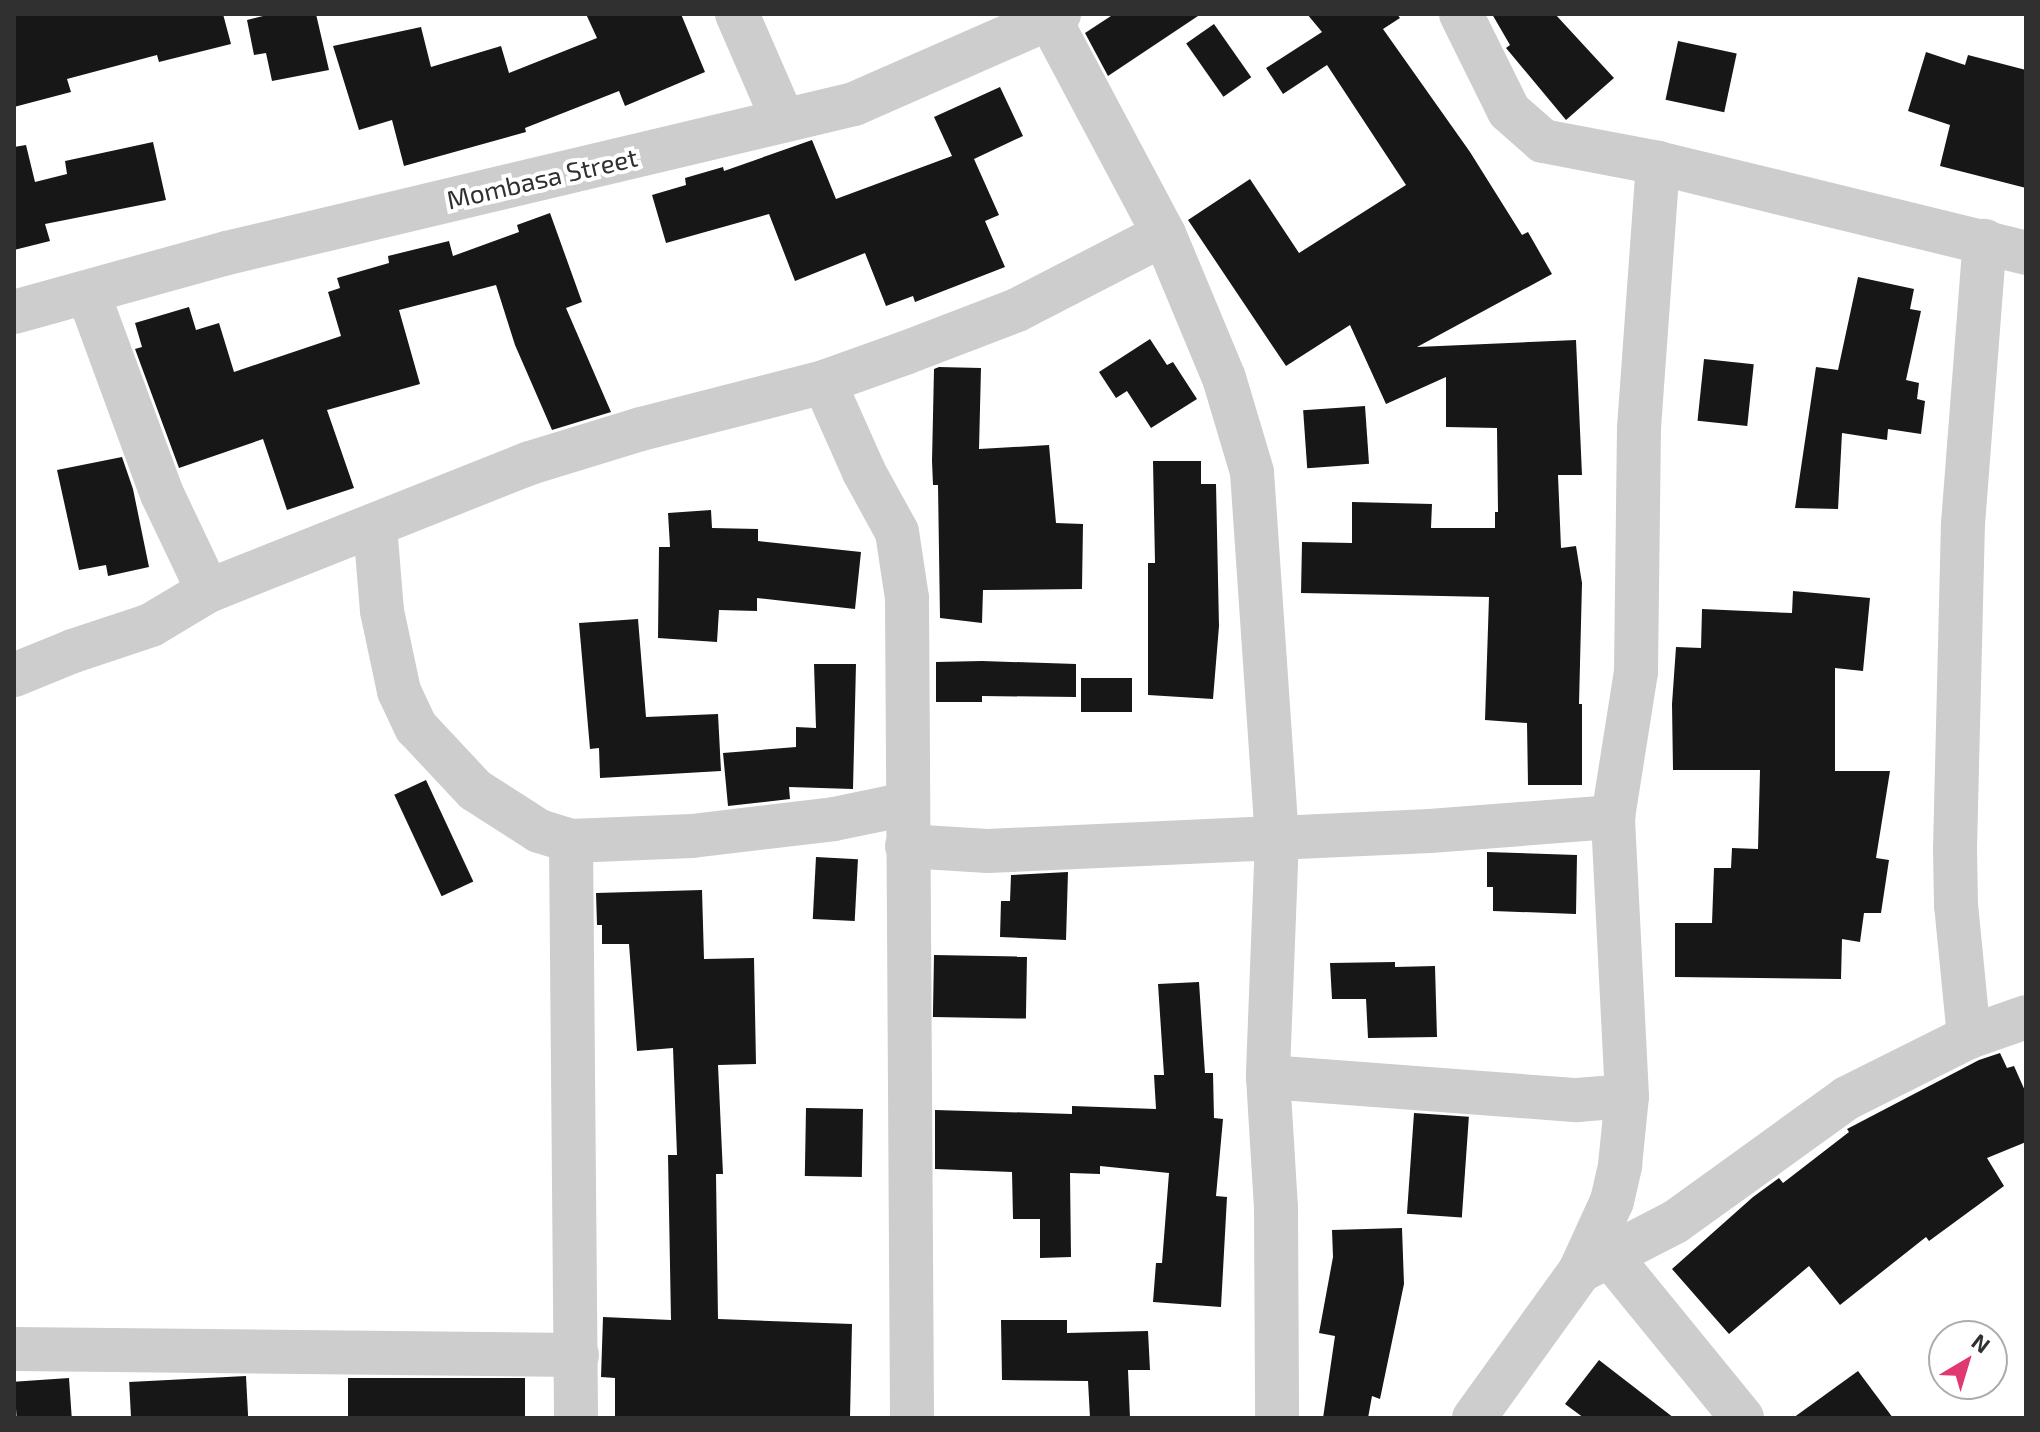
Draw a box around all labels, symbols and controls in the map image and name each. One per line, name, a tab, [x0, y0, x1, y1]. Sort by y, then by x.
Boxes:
street label: Mombasa Street	[444, 141, 640, 215]
north arrow	[1928, 1320, 2008, 1400]
text: N	[1967, 1328, 1996, 1358]

